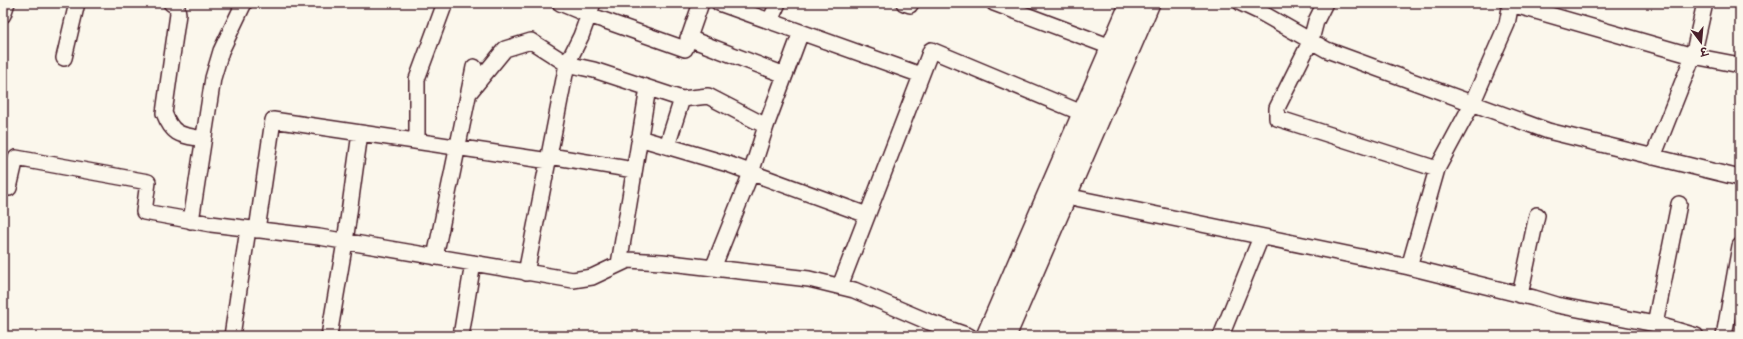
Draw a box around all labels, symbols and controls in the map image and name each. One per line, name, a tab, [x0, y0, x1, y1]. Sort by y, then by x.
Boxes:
north arrow	[1681, 22, 1721, 62]
text: उ	[1697, 44, 1710, 59]

